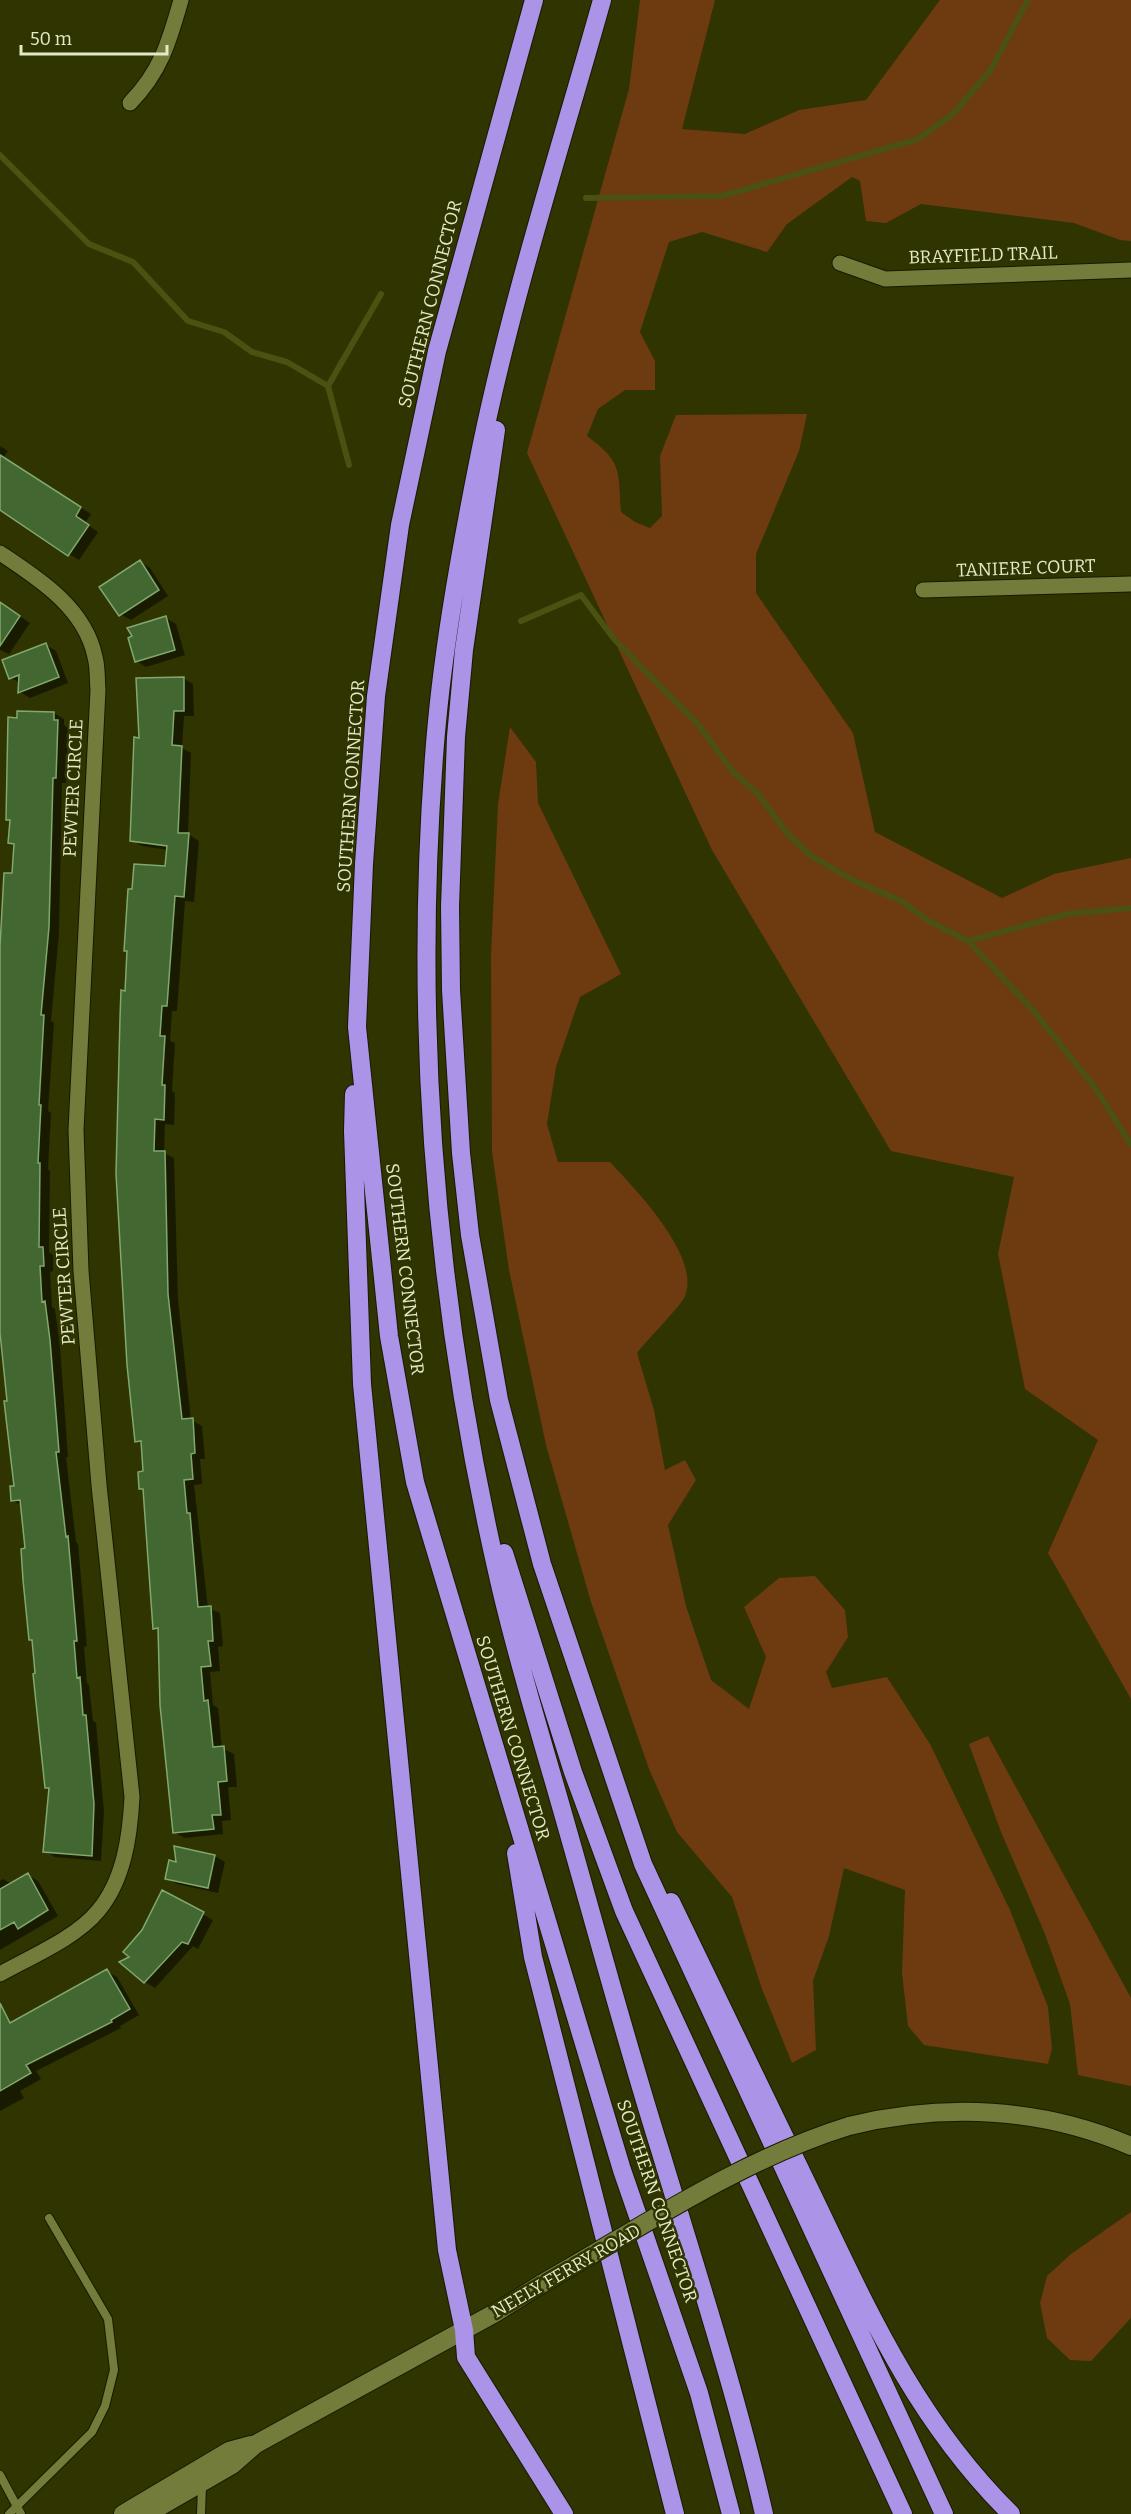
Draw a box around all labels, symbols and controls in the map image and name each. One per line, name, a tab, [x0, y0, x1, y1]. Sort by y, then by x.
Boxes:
scale bar	[21, 18, 166, 56]
text: 50 m	[30, 28, 72, 50]
street label: SOUTHERN CONNECTOR	[394, 198, 466, 410]
street label: BRAYFIELD TRAIL	[908, 241, 1058, 269]
street label: TANIERE COURT	[956, 555, 1097, 581]
street label: SOUTHERN CONNECTOR	[333, 679, 369, 893]
street label: PEWTER CIRCLE	[58, 719, 88, 857]
street label: SOUTHERN CONNECTOR	[381, 1162, 429, 1376]
street label: PEWTER CIRCLE	[48, 1206, 80, 1346]
street label: SOUTHERN CONNECTOR	[471, 1633, 555, 1843]
street label: SOUTHERN CONNECTOR	[612, 2097, 702, 2306]
street label: NEELY FERRY ROAD	[488, 2219, 644, 2323]

